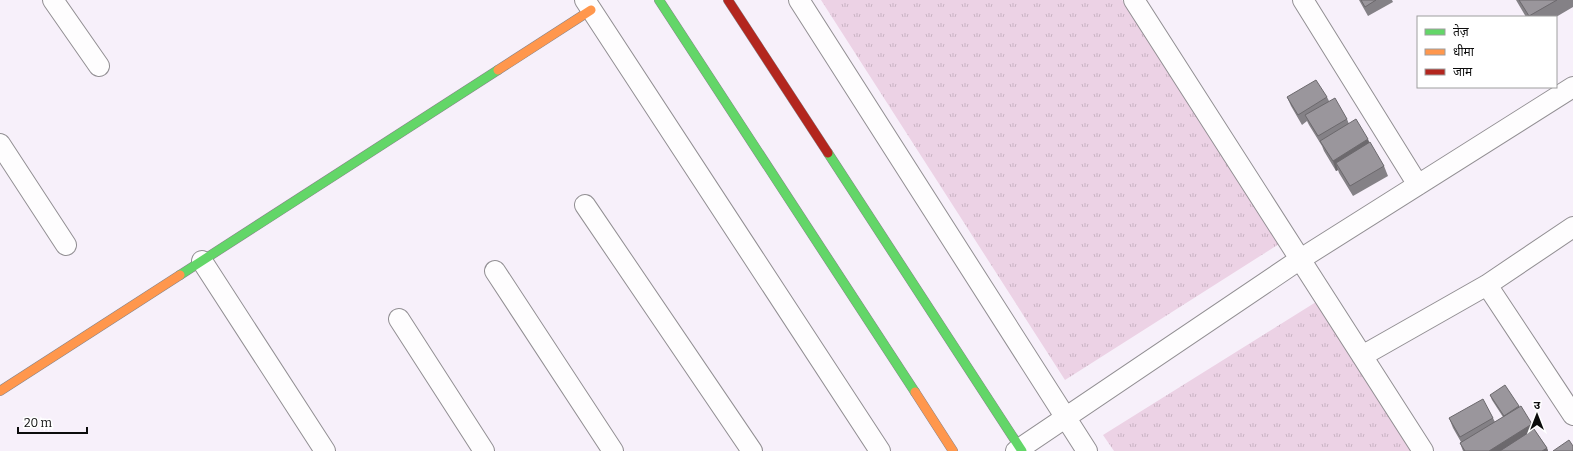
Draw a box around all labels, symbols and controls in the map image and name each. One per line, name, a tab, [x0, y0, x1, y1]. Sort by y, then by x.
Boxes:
legend	[1417, 16, 1557, 88]
text: तेज़	[1453, 24, 1470, 39]
text: धीमा	[1453, 44, 1475, 59]
text: जाम	[1453, 65, 1473, 79]
north arrow	[1517, 395, 1557, 435]
text: उ	[1534, 399, 1541, 412]
scale bar	[18, 409, 87, 435]
text: 20 m	[24, 416, 53, 430]

